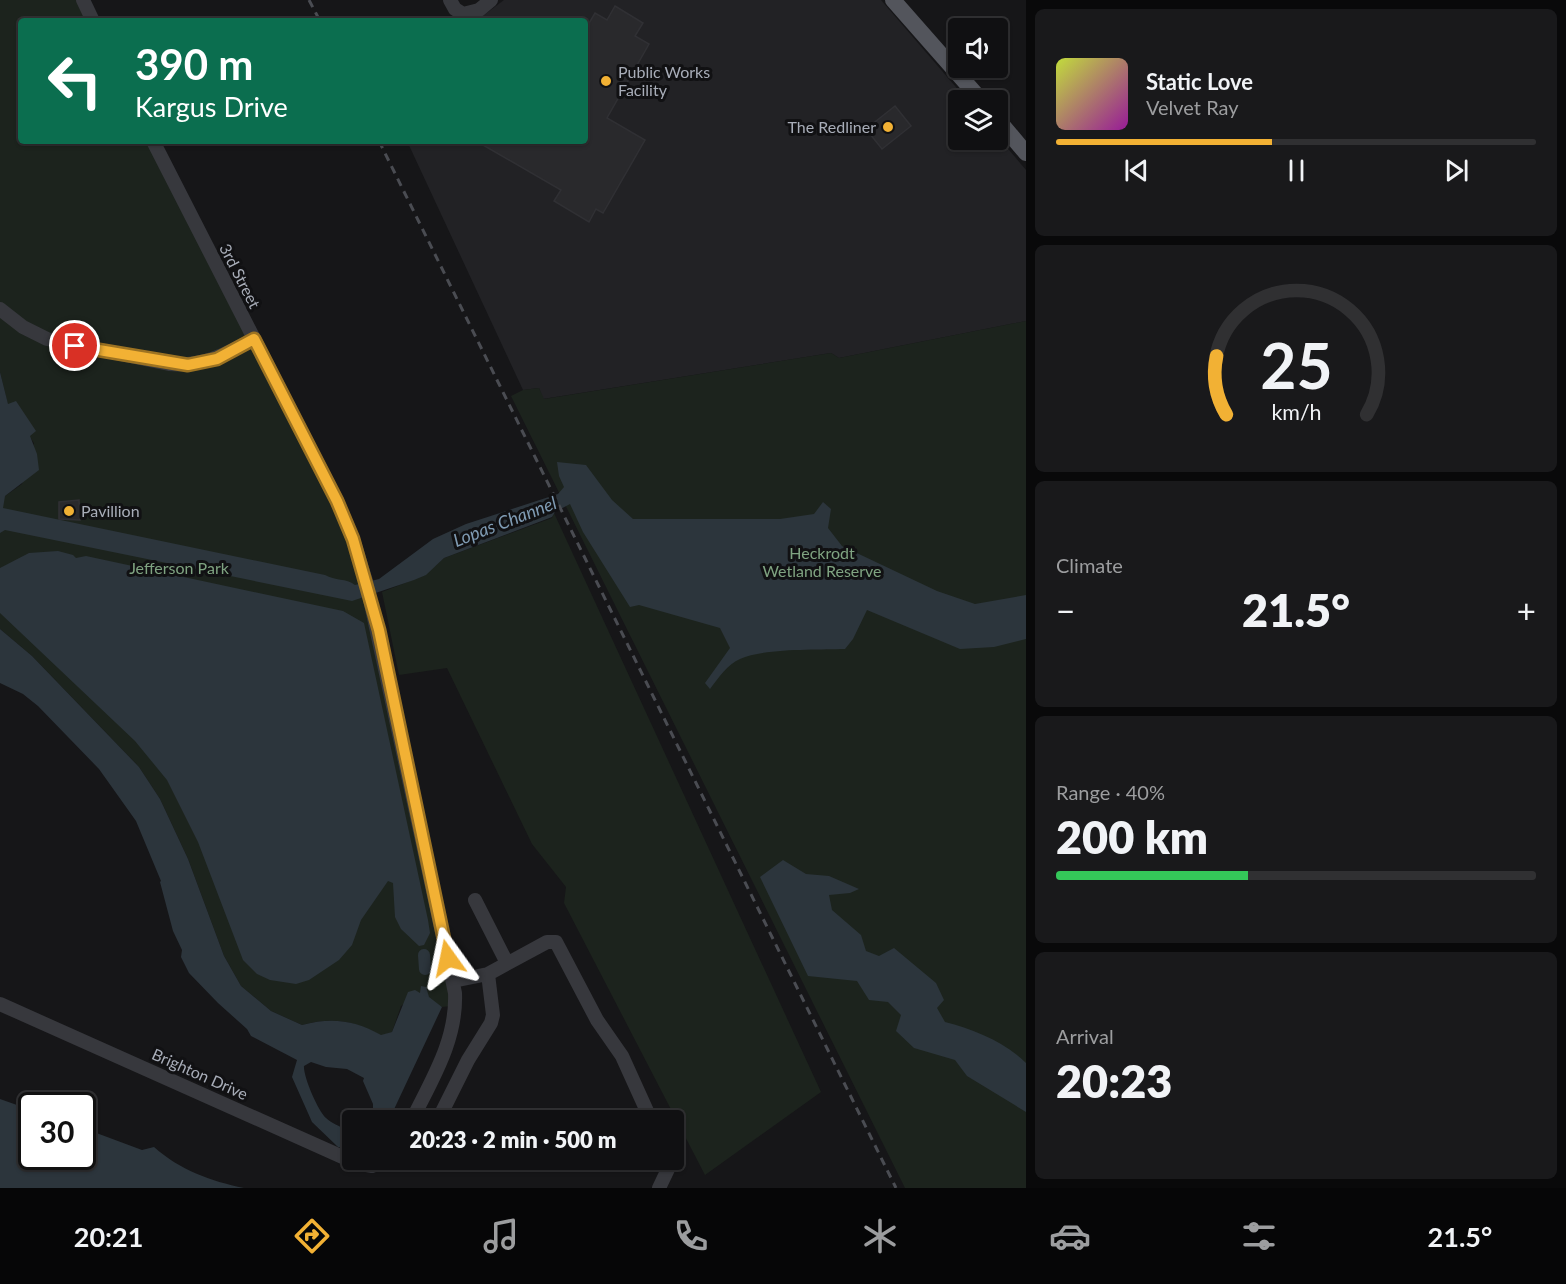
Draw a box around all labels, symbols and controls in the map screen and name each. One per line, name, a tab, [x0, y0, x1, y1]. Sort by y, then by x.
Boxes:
map controls	[948, 18, 1008, 150]
button: sound	[948, 18, 1008, 78]
text: 390 m	[135, 39, 253, 89]
icon: left	[36, 42, 114, 120]
place label: Public Works Facility	[618, 62, 710, 99]
text: Static Love	[1146, 68, 1253, 95]
marker: Public Works Facility	[599, 74, 613, 88]
text: Kargus Drive	[135, 90, 288, 123]
button: layers	[948, 90, 1008, 150]
text: Velvet Ray	[1146, 95, 1239, 119]
place label: The Redliner	[787, 117, 876, 136]
marker: The Redliner	[881, 120, 895, 134]
icon: previous	[1120, 154, 1153, 187]
icon: pause	[1280, 154, 1313, 187]
icon: next	[1440, 154, 1473, 187]
street label: 3rd Street	[216, 240, 265, 311]
pin	[49, 320, 100, 371]
text: 25	[1260, 327, 1332, 402]
icon: arrive	[58, 329, 91, 362]
text: km/h	[1271, 400, 1321, 426]
water label: Lopas Channel	[450, 491, 560, 551]
place label: Pavillion	[81, 501, 140, 520]
marker: Pavillion	[62, 504, 76, 518]
park label: Heckrodt Wetland Reserve	[762, 543, 882, 580]
text: Climate	[1056, 553, 1123, 577]
park label: Jefferson Park	[129, 558, 230, 577]
text: 21.5°	[1242, 583, 1350, 637]
text: −	[1056, 590, 1075, 630]
text: +	[1517, 590, 1536, 630]
text: Range · 40%	[1056, 780, 1165, 804]
text: 200 km	[1056, 810, 1208, 864]
position arrow	[416, 926, 480, 990]
text: Arrival	[1056, 1024, 1114, 1048]
street label: Brighton Drive	[149, 1044, 251, 1103]
text: 20:23	[1056, 1054, 1172, 1108]
speed limit sign: 30	[18, 1092, 96, 1170]
text: 20:23 · 2 min · 500 m	[410, 1126, 616, 1153]
icon: directions	[291, 1215, 333, 1257]
icon: music	[480, 1215, 522, 1257]
icon: phone	[670, 1215, 712, 1257]
icon: climate	[859, 1215, 901, 1257]
icon: car	[1049, 1215, 1091, 1257]
icon: filters	[1238, 1215, 1280, 1257]
text: 20:21	[74, 1220, 143, 1253]
text: 21.5°	[1428, 1220, 1492, 1253]

